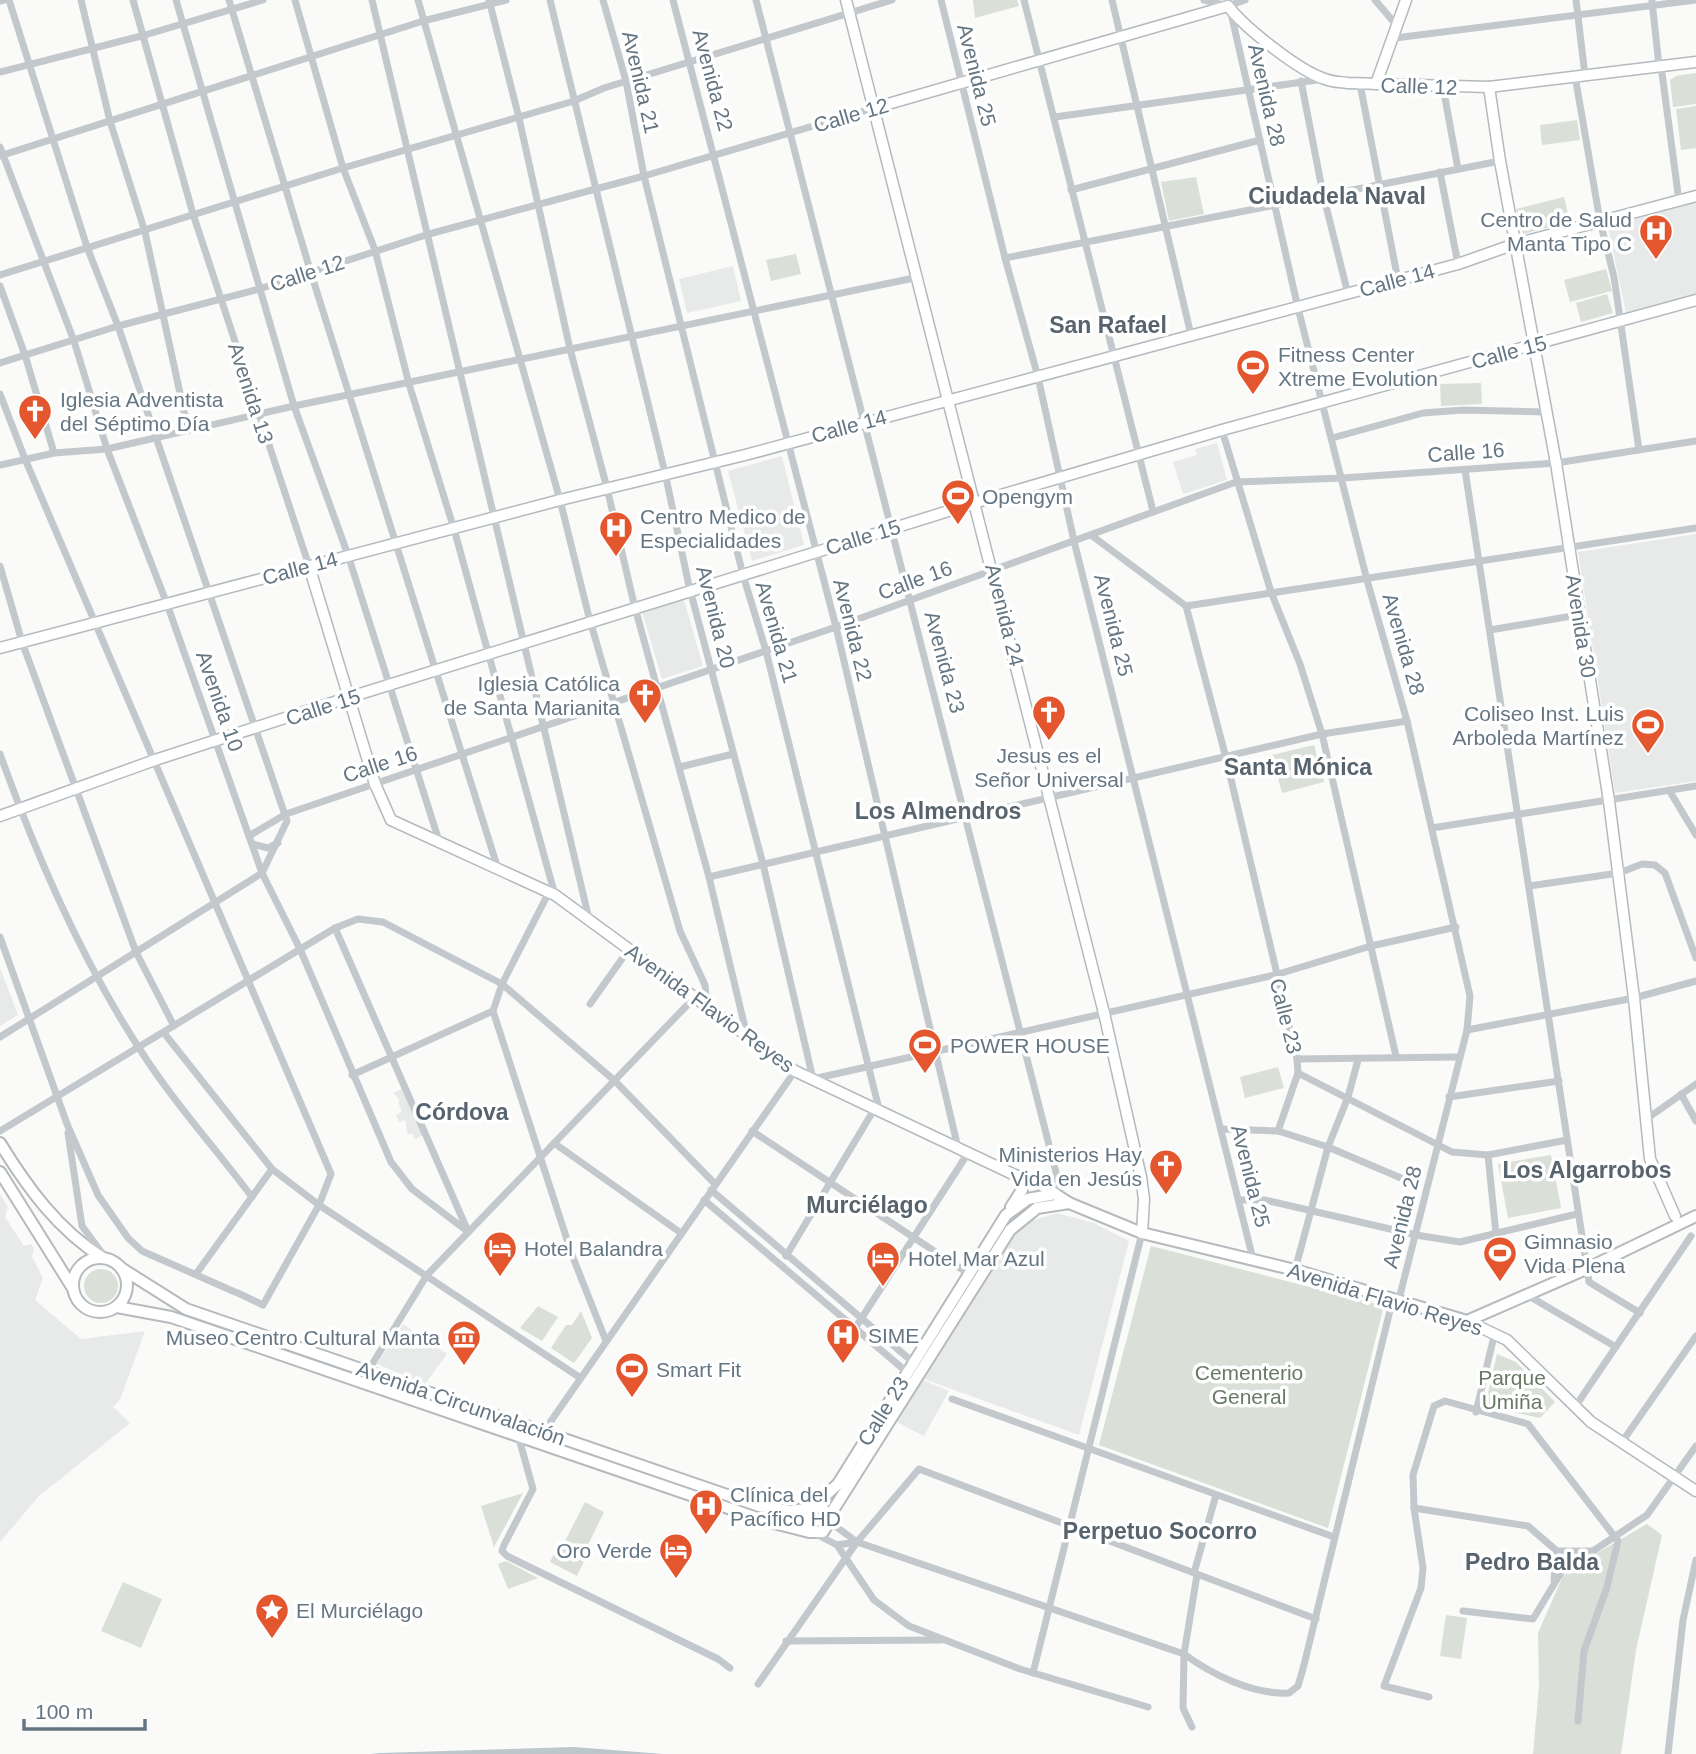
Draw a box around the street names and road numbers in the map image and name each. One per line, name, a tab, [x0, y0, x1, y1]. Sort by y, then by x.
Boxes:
street label: Avenida 25	[953, 21, 1001, 129]
street label: Avenida 22	[688, 26, 738, 134]
street label: Avenida 21	[618, 28, 664, 136]
street label: Avenida 28	[1244, 41, 1290, 149]
street label: Calle 12	[1380, 73, 1458, 99]
street label: Calle 12	[811, 93, 891, 137]
street label: Calle 12	[267, 250, 347, 296]
street label: Calle 14	[1357, 259, 1437, 301]
street label: Calle 15	[1469, 331, 1549, 373]
street label: Avenida 13	[224, 340, 278, 446]
street label: Calle 14	[809, 405, 889, 447]
street label: Calle 16	[1427, 438, 1505, 466]
street label: Calle 15	[823, 515, 903, 559]
street label: Calle 14	[260, 547, 340, 589]
street label: Calle 16	[875, 556, 955, 604]
street label: Avenida 24	[981, 561, 1029, 669]
street label: Avenida 20	[692, 563, 740, 671]
street label: Avenida 25	[1090, 571, 1138, 679]
street label: Avenida 30	[1561, 572, 1601, 680]
street label: Avenida 22	[829, 576, 877, 684]
street label: Avenida 21	[752, 579, 802, 685]
street label: Avenida 28	[1379, 591, 1429, 697]
street label: Avenida 23	[920, 608, 970, 716]
street label: Avenida 10	[192, 648, 248, 754]
street label: Calle 15	[283, 684, 363, 730]
street label: Calle 16	[340, 741, 420, 787]
street label: Avenida Flavio Reyes	[621, 939, 799, 1077]
street label: Calle 23	[1266, 976, 1306, 1056]
street label: Avenida 25	[1227, 1122, 1275, 1230]
street label: Avenida 28	[1378, 1163, 1426, 1271]
street label: Avenida Flavio Reyes	[1285, 1258, 1485, 1340]
street label: Avenida Circunvalación	[354, 1356, 568, 1450]
street label: Calle 23	[853, 1372, 913, 1450]

